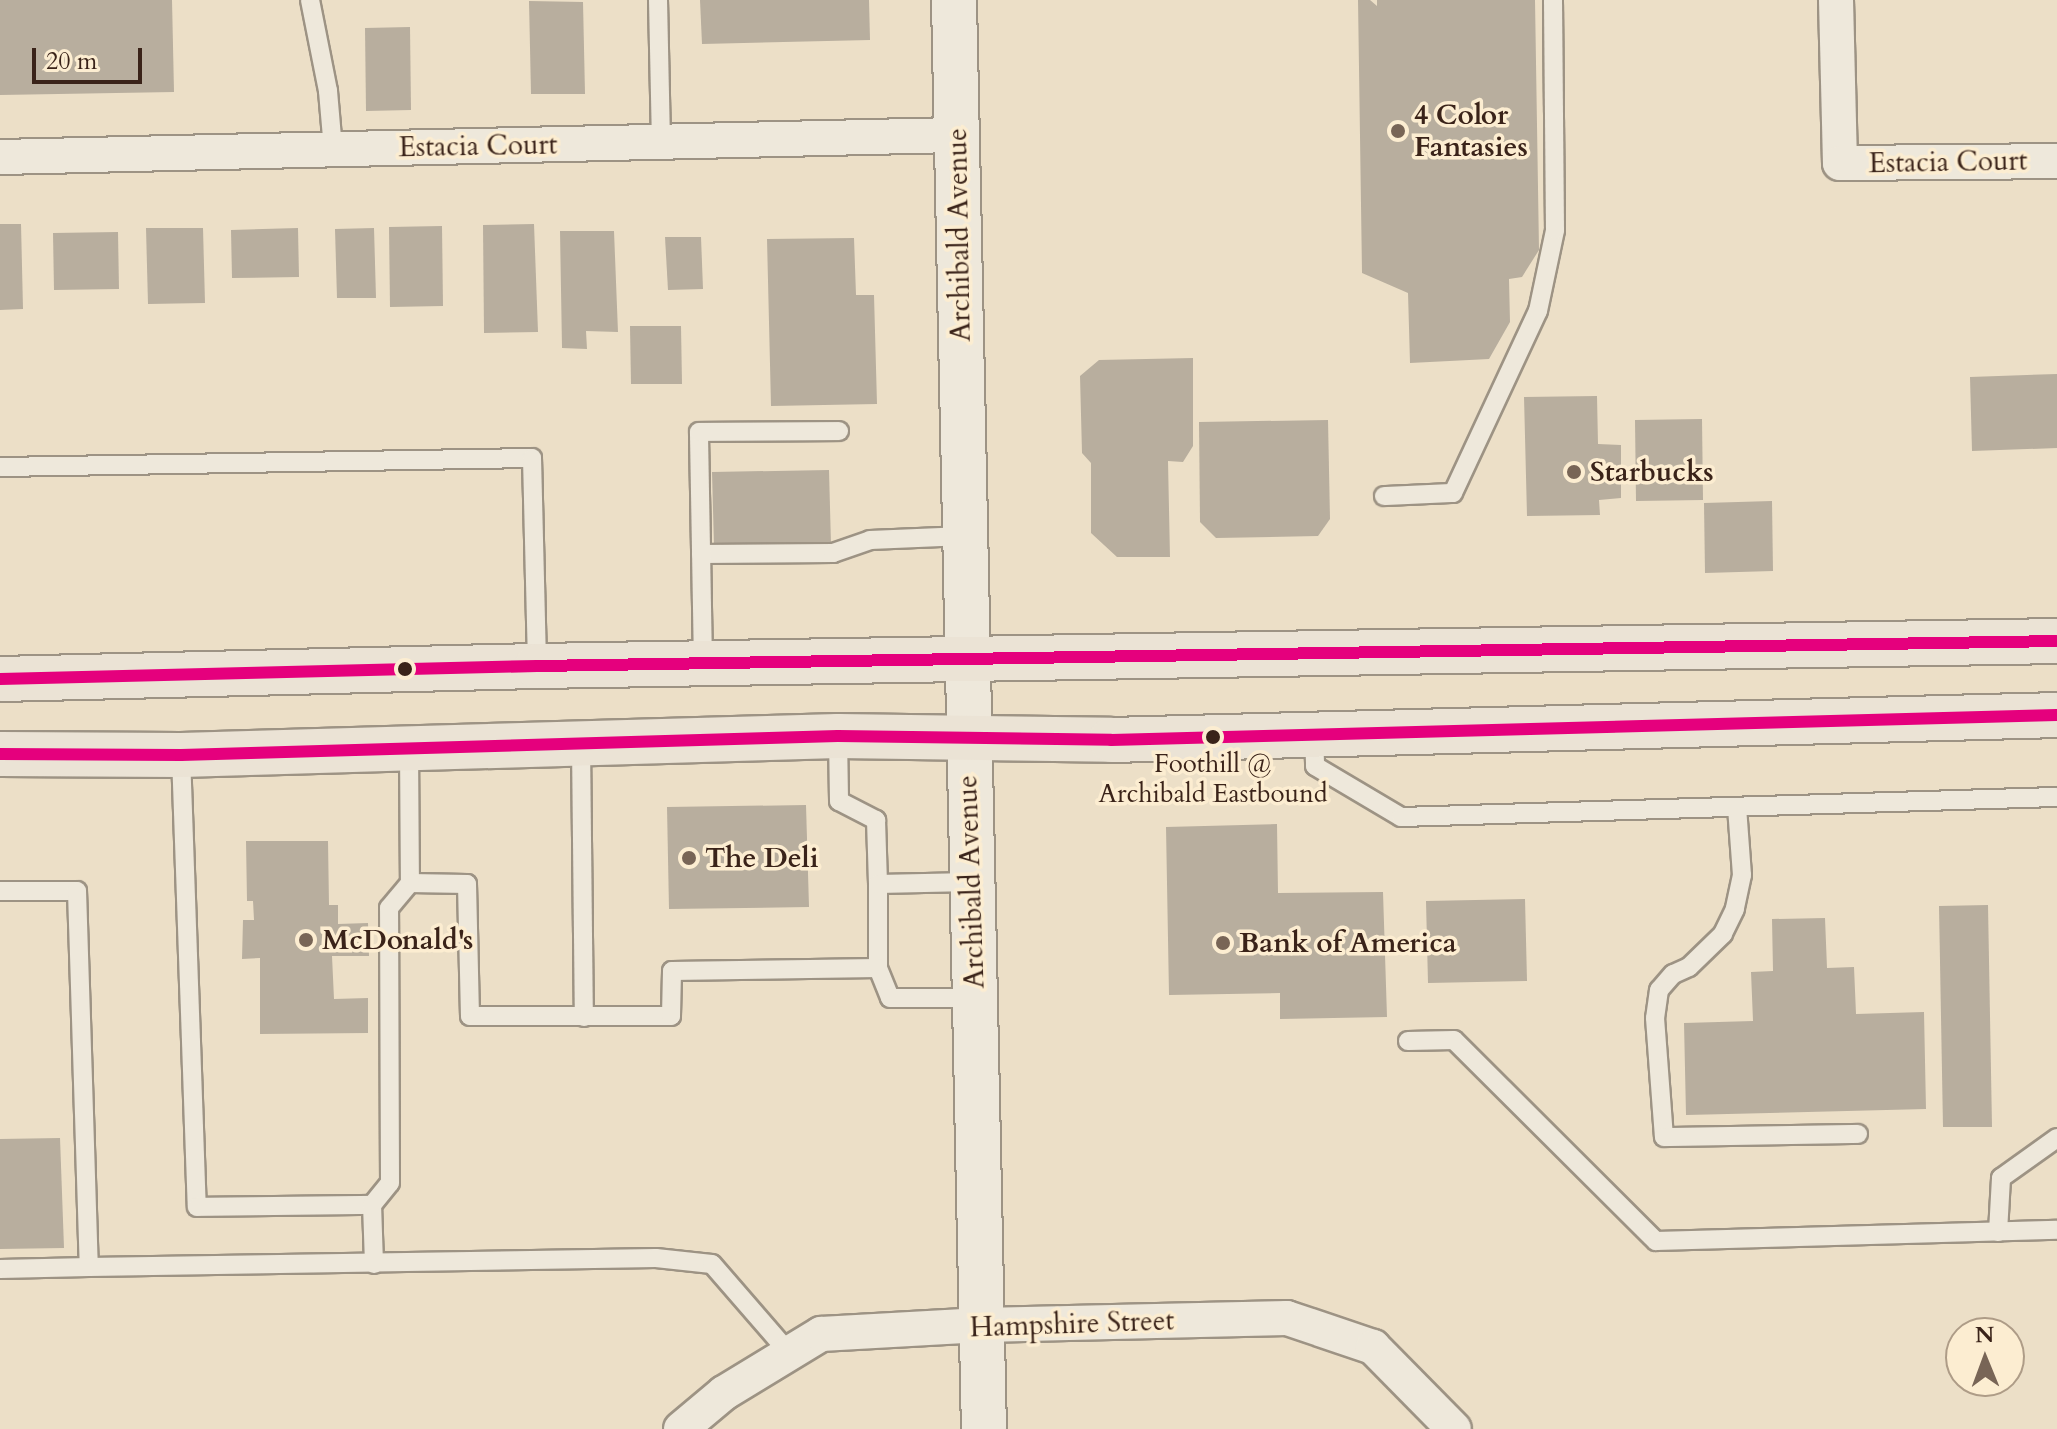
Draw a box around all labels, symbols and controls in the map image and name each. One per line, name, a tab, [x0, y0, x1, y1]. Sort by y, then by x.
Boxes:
scale bar	[36, 32, 146, 82]
text: 20 m	[46, 45, 97, 78]
place label: 4 Color Fantasies	[1414, 98, 1528, 164]
marker: 4 Color Fantasies	[1389, 122, 1407, 140]
street label: Estacia Court	[398, 128, 558, 164]
street label: Archibald Avenue	[940, 128, 978, 342]
street label: Estacia Court	[1868, 144, 2028, 180]
place label: Starbucks	[1590, 455, 1714, 489]
marker: Starbucks	[1565, 463, 1583, 481]
unlabelled marker	[397, 661, 413, 677]
marker: Foothill @ Archibald Eastbound	[1205, 729, 1221, 745]
place label: Foothill @ Archibald Eastbound	[1098, 748, 1328, 810]
street label: Archibald Avenue	[950, 775, 992, 989]
place label: The Deli	[705, 841, 819, 875]
marker: The Deli	[680, 849, 698, 867]
place label: McDonald's	[322, 923, 473, 957]
place label: Bank of America	[1239, 926, 1457, 960]
marker: McDonald's	[297, 931, 315, 949]
marker: Bank of America	[1214, 934, 1232, 952]
street label: Hampshire Street	[969, 1304, 1175, 1344]
north arrow	[1945, 1317, 2025, 1397]
text: N	[1975, 1320, 1994, 1350]

